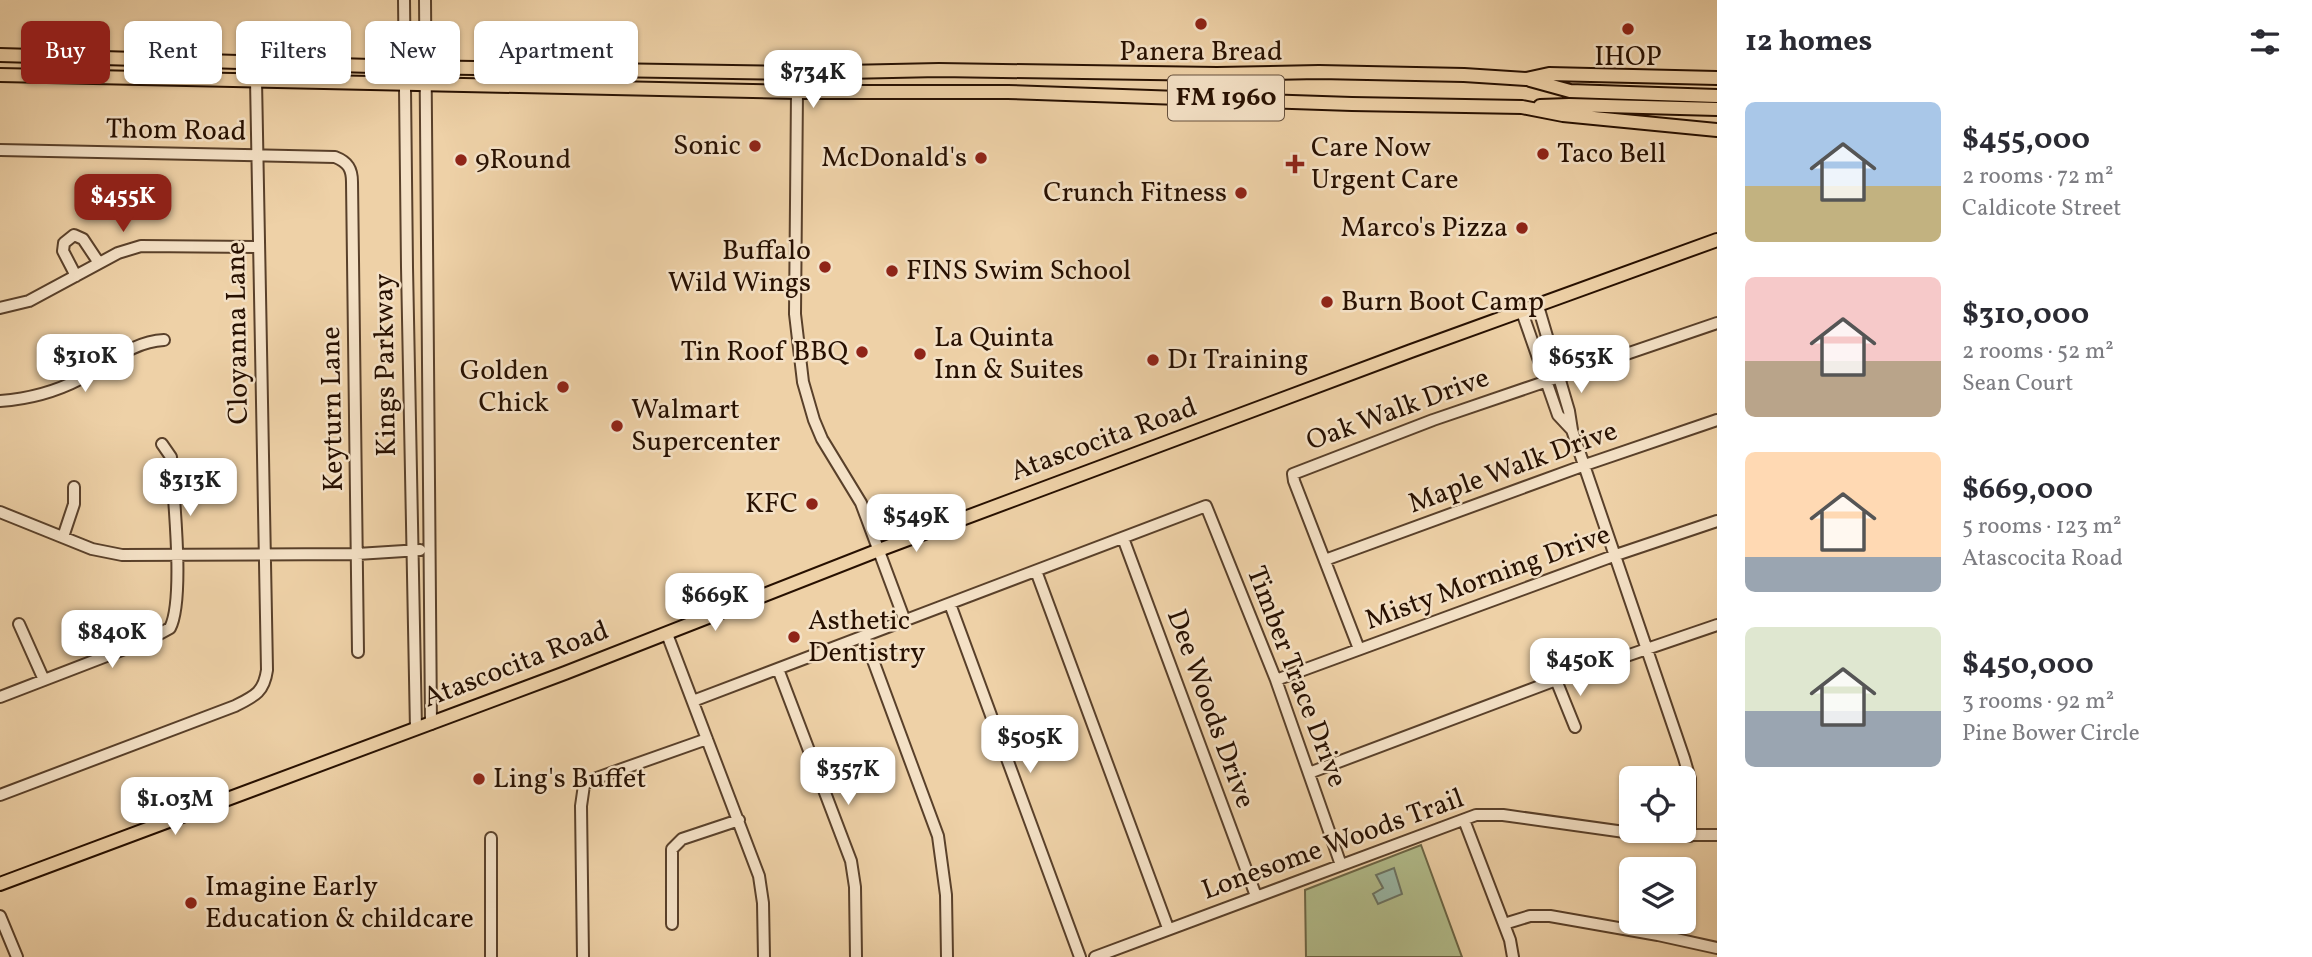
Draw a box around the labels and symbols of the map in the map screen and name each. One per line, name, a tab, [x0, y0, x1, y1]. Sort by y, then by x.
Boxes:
marker: Panera Bread	[1193, 16, 1209, 32]
marker: IHOP	[1620, 21, 1636, 37]
place label: Panera Bread	[1119, 33, 1283, 72]
place label: IHOP	[1594, 38, 1662, 77]
pin: $734K	[764, 50, 862, 110]
road number: FM 1960	[1168, 76, 1284, 120]
street label: Thom Road	[105, 110, 247, 152]
place label: Sonic	[673, 127, 741, 166]
place label: Care Now Urgent Care	[1311, 129, 1459, 200]
place label: Taco Bell	[1557, 135, 1666, 174]
marker: Sonic	[747, 138, 763, 154]
place label: McDonald's	[821, 139, 967, 178]
place label: 9Round	[475, 141, 571, 180]
marker: Taco Bell	[1535, 146, 1551, 162]
marker: McDonald's	[973, 150, 989, 166]
marker: 9Round	[453, 152, 469, 168]
marker: Care Now Urgent Care	[1285, 154, 1305, 174]
pin: $455K	[74, 174, 172, 234]
place label: Crunch Fitness	[1043, 174, 1227, 213]
marker: Crunch Fitness	[1233, 185, 1249, 201]
place label: Marco's Pizza	[1340, 209, 1508, 248]
marker: Marco's Pizza	[1514, 220, 1530, 236]
place label: Buffalo Wild Wings	[668, 232, 811, 303]
street label: Cloyanna Lane	[217, 241, 259, 425]
place label: FINS Swim School	[906, 252, 1131, 291]
marker: Buffalo Wild Wings	[817, 259, 833, 275]
marker: FINS Swim School	[884, 263, 900, 279]
street label: Kings Parkway	[365, 273, 407, 457]
place label: Burn Boot Camp	[1341, 283, 1544, 322]
marker: Burn Boot Camp	[1319, 294, 1335, 310]
place label: La Quinta Inn & Suites	[934, 319, 1084, 390]
street label: Keyturn Lane	[312, 326, 354, 492]
place label: Tin Roof BBQ	[681, 333, 850, 372]
pin: $310K	[36, 334, 134, 394]
pin: $653K	[1532, 336, 1630, 395]
place label: D1 Training	[1167, 341, 1309, 380]
marker: Tin Roof BBQ	[854, 344, 870, 360]
marker: La Quinta Inn & Suites	[912, 346, 928, 362]
place label: Golden Chick	[460, 352, 549, 423]
marker: D1 Training	[1145, 352, 1161, 368]
street label: Oak Walk Drive	[1301, 359, 1495, 461]
marker: Golden Chick	[555, 379, 571, 395]
street label: Atascocita Road	[1005, 388, 1203, 492]
place label: Walmart Supercenter	[631, 391, 781, 462]
street label: Maple Walk Drive	[1403, 412, 1623, 524]
marker: Walmart Supercenter	[609, 418, 625, 434]
pin: $313K	[141, 458, 239, 518]
place label: KFC	[745, 485, 798, 524]
pin: $549K	[867, 494, 965, 554]
marker: KFC	[804, 496, 820, 512]
street label: Misty Morning Drive	[1360, 515, 1616, 641]
street label: Timber Trace Drive	[1236, 561, 1356, 793]
pin: $669K	[666, 574, 764, 633]
place label: Asthetic Dentistry	[808, 602, 925, 673]
street label: Dee Woods Drive	[1156, 604, 1264, 814]
pin: $840K	[63, 610, 161, 670]
street label: Atascocita Road	[418, 612, 614, 718]
marker: Asthetic Dentistry	[786, 629, 802, 645]
pin: $450K	[1531, 638, 1629, 698]
pin: $505K	[981, 716, 1079, 775]
pin: $357K	[799, 748, 897, 807]
place label: Ling's Buffet	[493, 760, 646, 799]
marker: Ling's Buffet	[471, 771, 487, 787]
pin: $1.03M	[118, 778, 232, 837]
street label: Lonesome Woods Trail	[1197, 779, 1469, 911]
place label: Imagine Early Education & childcare	[205, 868, 474, 939]
marker: Imagine Early Education & childcare	[183, 895, 199, 911]

